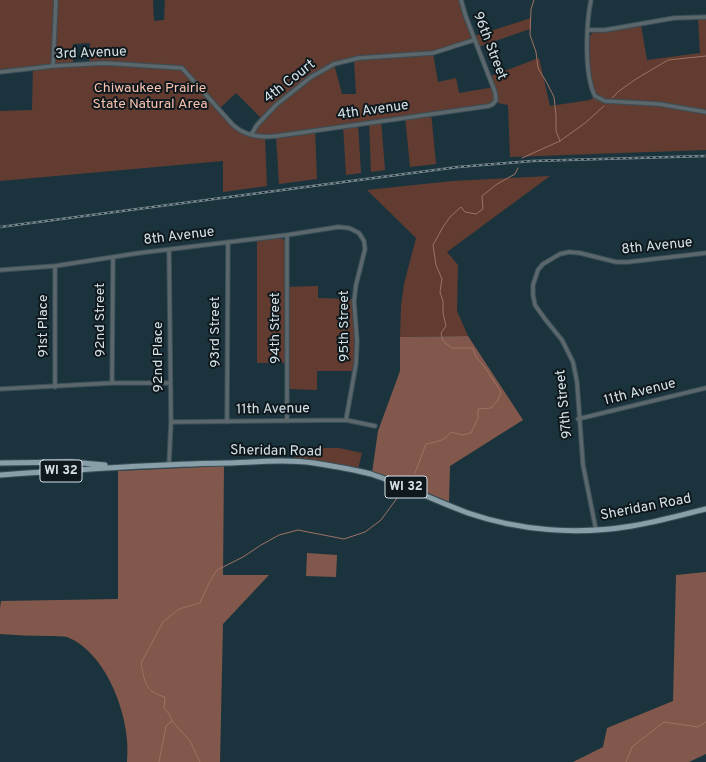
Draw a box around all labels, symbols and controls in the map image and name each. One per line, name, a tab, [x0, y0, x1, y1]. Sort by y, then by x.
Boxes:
street label: 96th Street	[468, 10, 510, 82]
street label: 3rd Avenue	[55, 44, 127, 64]
street label: 4th Court	[261, 57, 319, 107]
park label: Chiwaukee Prairie State Natural Area	[92, 81, 208, 114]
street label: 4th Avenue	[336, 98, 410, 124]
street label: 8th Avenue	[143, 224, 215, 250]
street label: 8th Avenue	[621, 235, 693, 259]
street label: 92nd Street	[93, 283, 109, 357]
street label: 95th Street	[337, 290, 353, 362]
street label: 94th Street	[268, 292, 284, 364]
street label: 91st Place	[36, 294, 52, 358]
street label: 93rd Street	[208, 296, 224, 368]
street label: 92nd Place	[151, 322, 167, 392]
street label: 97th Street	[553, 369, 577, 439]
street label: 11th Avenue	[602, 376, 678, 410]
street label: 11th Avenue	[236, 401, 310, 419]
street label: Sheridan Road	[230, 443, 322, 461]
road number: WI 32	[40, 460, 82, 482]
road number: WI 32	[385, 476, 427, 498]
street label: Sheridan Road	[599, 491, 693, 525]

